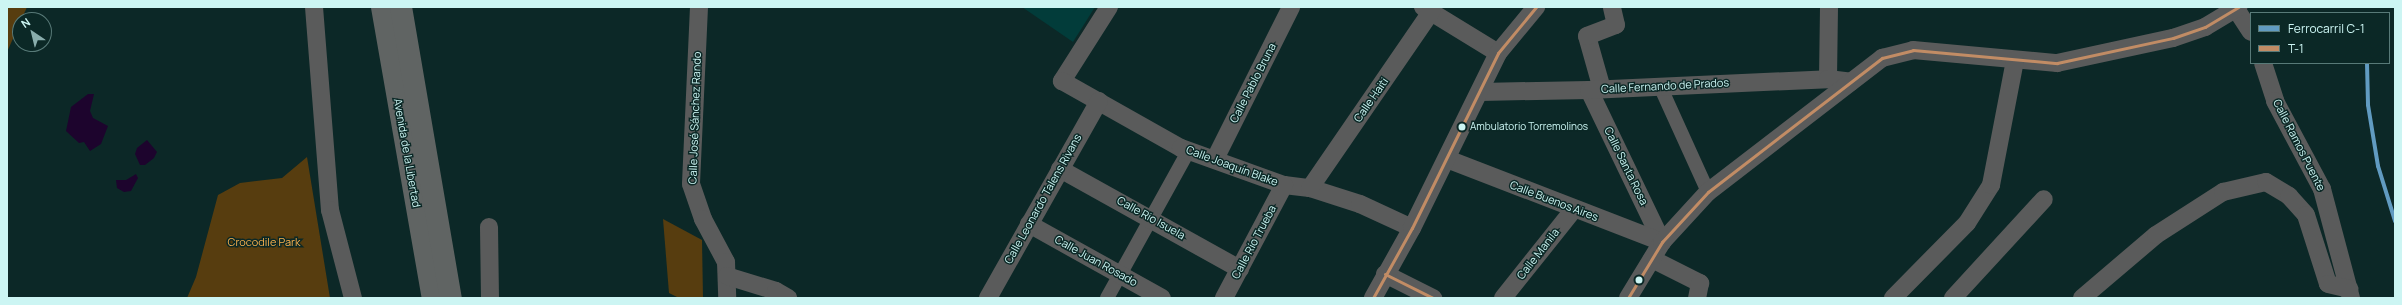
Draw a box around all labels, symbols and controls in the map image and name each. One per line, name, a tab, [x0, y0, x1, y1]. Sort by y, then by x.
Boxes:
north arrow	[12, 12, 52, 52]
legend	[2250, 12, 2390, 64]
text: N	[18, 14, 33, 31]
text: Ferrocarril C-1	[2288, 20, 2365, 37]
text: T-1	[2288, 40, 2304, 57]
street label: Calle Pablo Bruna	[1227, 41, 1279, 125]
street label: Calle José Sánchez Rando	[686, 51, 704, 185]
street label: Calle Haiti	[1351, 75, 1391, 125]
street label: Calle Fernando de Prados	[1601, 76, 1729, 96]
street label: Calle Ramos Puente	[2270, 97, 2328, 193]
street label: Avenida de la Libertad	[391, 98, 423, 208]
place label: Ambulatorio Torremolinos	[1470, 121, 1588, 133]
marker: Ambulatorio Torremolinos	[1457, 122, 1467, 132]
street label: Calle Santa Rosa	[1601, 125, 1651, 207]
street label: Calle Leonardo Talens Rivans	[1002, 132, 1084, 266]
street label: Calle Joaquín Blake	[1184, 143, 1280, 189]
street label: Calle Buenos Aires	[1508, 178, 1600, 224]
street label: Calle Rio Isuela	[1115, 194, 1187, 242]
street label: Calle Río Trueba	[1229, 203, 1279, 281]
street label: Calle Manila	[1514, 226, 1562, 282]
street label: Calle Juan Rosado	[1052, 233, 1140, 289]
park label: Crocodile Park	[228, 235, 300, 249]
unlabelled marker	[1634, 275, 1644, 285]

